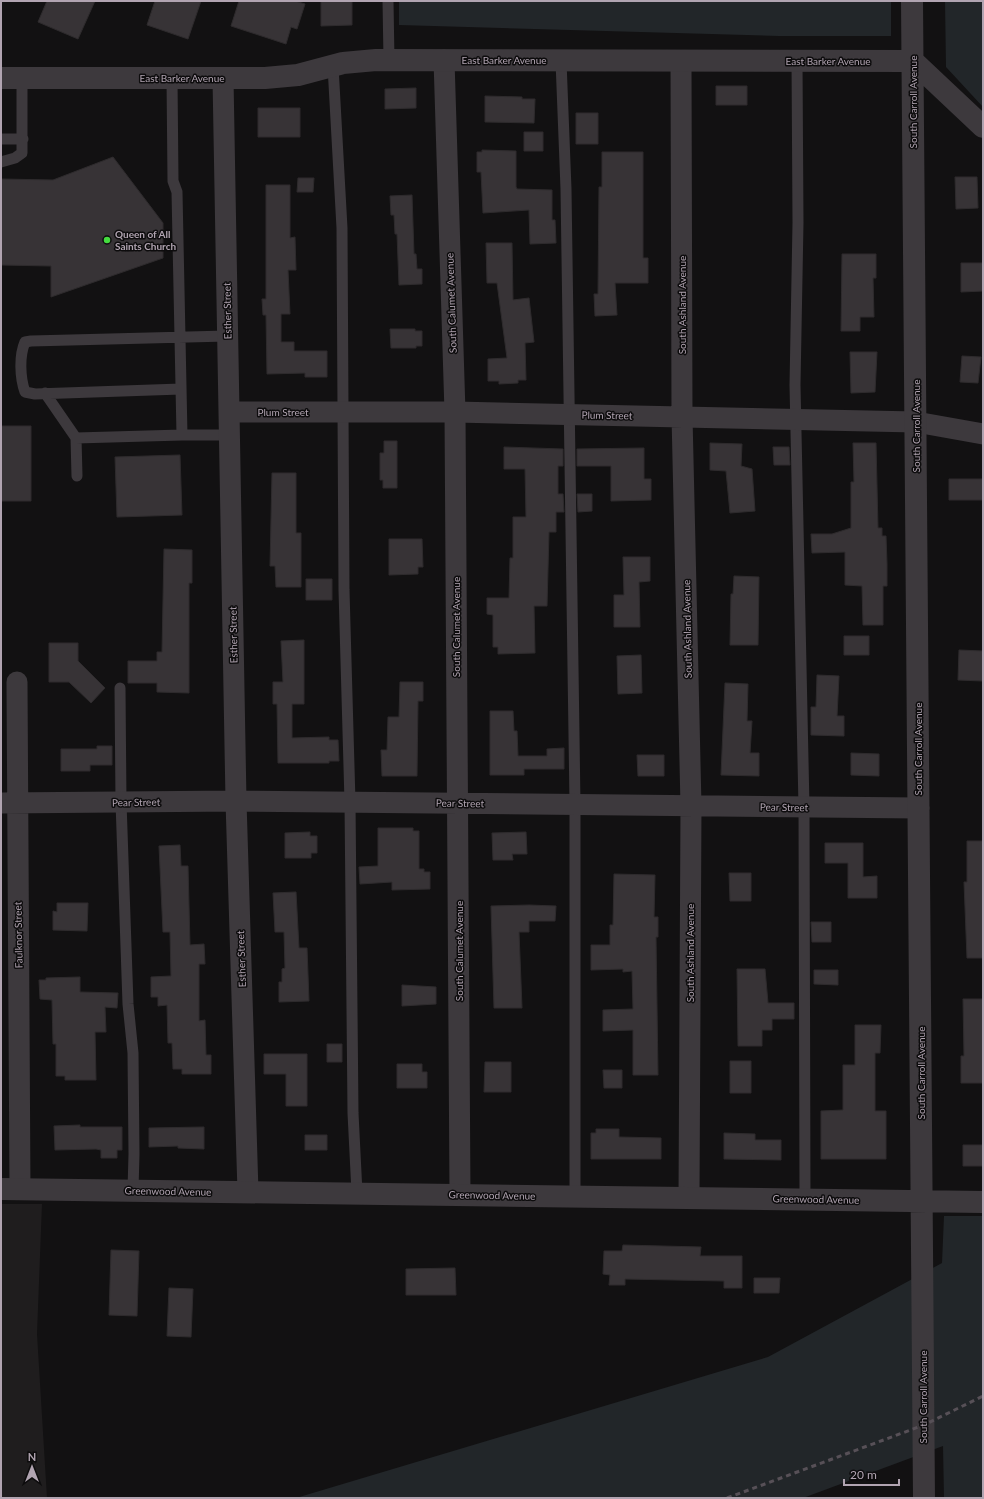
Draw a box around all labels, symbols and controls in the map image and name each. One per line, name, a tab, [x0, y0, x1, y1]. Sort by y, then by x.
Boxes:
street label: East Barker Avenue	[462, 54, 547, 66]
street label: East Barker Avenue	[786, 55, 871, 67]
street label: South Carroll Avenue	[907, 56, 919, 148]
street label: East Barker Avenue	[140, 72, 225, 84]
place label: Queen of All Saints Church	[115, 228, 176, 252]
marker: Queen of All Saints Church	[102, 235, 112, 245]
street label: South Calumet Avenue	[443, 253, 459, 353]
street label: South Ashland Avenue	[676, 256, 688, 354]
street label: Esther Street	[220, 282, 233, 339]
street label: South Carroll Avenue	[910, 380, 922, 472]
street label: Plum Street	[257, 406, 309, 418]
street label: Plum Street	[581, 409, 633, 421]
street label: South Calumet Avenue	[450, 577, 462, 677]
street label: South Ashland Avenue	[680, 580, 694, 678]
street label: Esther Street	[226, 606, 239, 663]
street label: South Carroll Avenue	[912, 703, 924, 795]
street label: Pear Street	[112, 796, 161, 808]
street label: Pear Street	[436, 797, 485, 809]
street label: Pear Street	[760, 801, 809, 813]
street label: Faulknor Street	[11, 901, 25, 968]
street label: South Calumet Avenue	[453, 901, 465, 1001]
street label: South Ashland Avenue	[684, 904, 696, 1002]
street label: Esther Street	[234, 930, 248, 988]
street label: South Carroll Avenue	[915, 1027, 927, 1119]
street label: Greenwood Avenue	[124, 1184, 212, 1198]
street label: Greenwood Avenue	[448, 1188, 536, 1202]
street label: Greenwood Avenue	[772, 1192, 860, 1206]
street label: South Carroll Avenue	[917, 1351, 929, 1443]
north arrow	[12, 1447, 52, 1487]
text: N	[28, 1450, 36, 1463]
scale bar	[844, 1461, 899, 1487]
text: 20 m	[850, 1467, 877, 1482]

